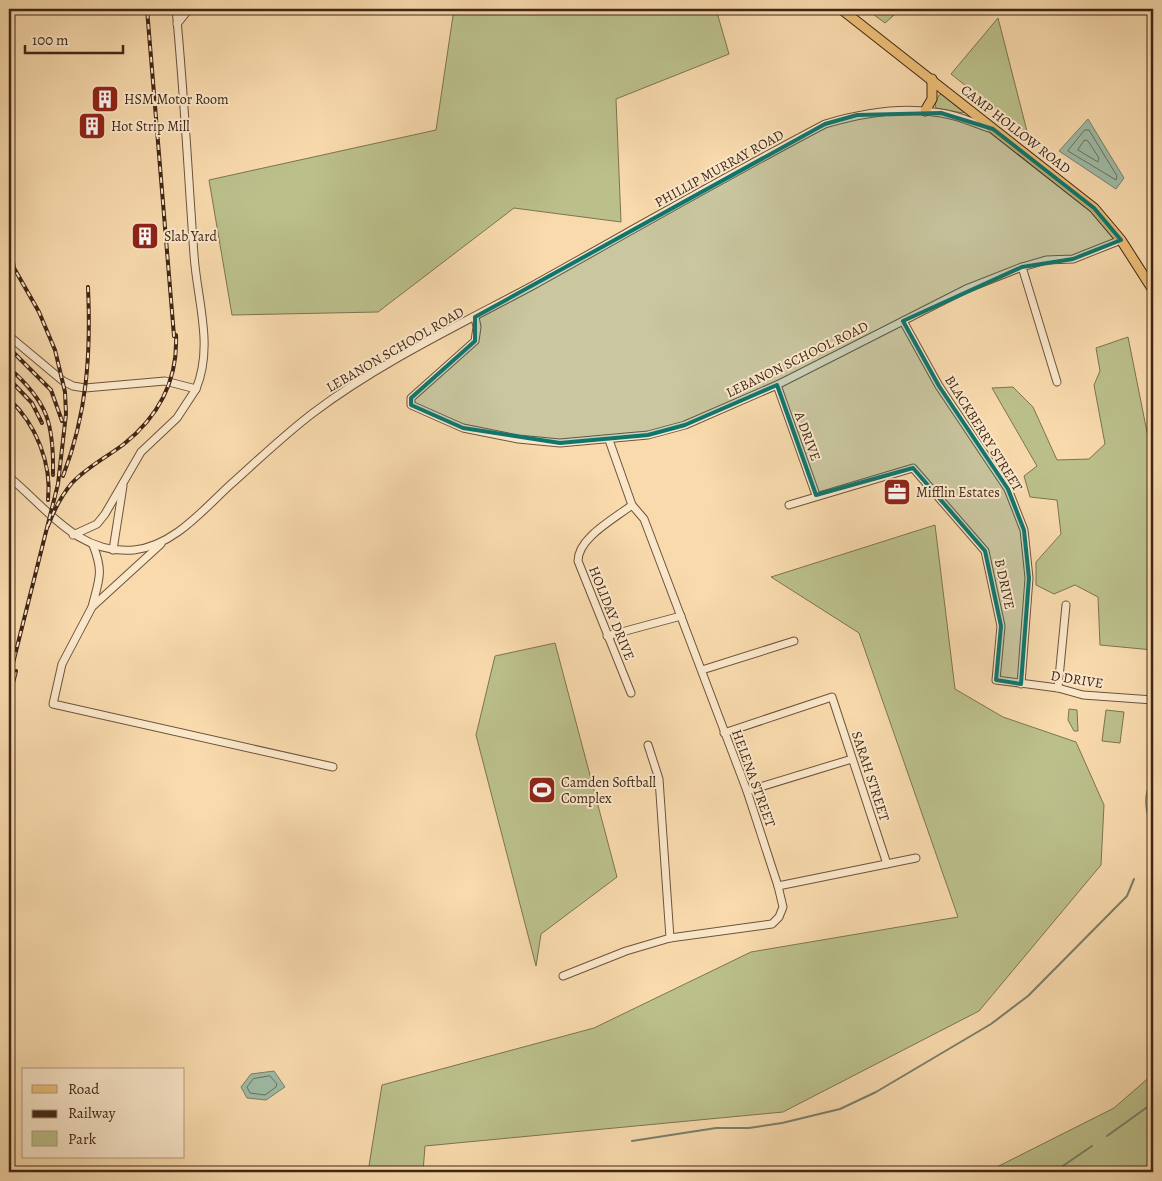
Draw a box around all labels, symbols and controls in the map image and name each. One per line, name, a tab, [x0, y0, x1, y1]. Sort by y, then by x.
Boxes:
scale bar	[25, 22, 122, 54]
text: 100 m	[32, 30, 69, 50]
street label: CAMP HOLLOW ROAD	[957, 80, 1075, 178]
building icon: HSM Motor Room	[90, 84, 120, 114]
place label: HSM Motor Room	[124, 90, 229, 109]
building icon: Hot Strip Mill	[77, 111, 107, 141]
place label: Hot Strip Mill	[111, 117, 190, 136]
street label: PHILLIP MURRAY ROAD	[651, 125, 787, 212]
building icon: Slab Yard	[130, 221, 160, 251]
place label: Slab Yard	[164, 227, 218, 246]
street label: LEBANON SCHOOL ROAD	[323, 302, 468, 397]
street label: LEBANON SCHOOL ROAD	[723, 317, 872, 402]
street label: BLACKBERRY STREET	[940, 372, 1027, 495]
street label: A DRIVE	[790, 408, 825, 463]
office icon: Mifflin Estates	[882, 477, 912, 507]
place label: Mifflin Estates	[916, 483, 1000, 502]
street label: B DRIVE	[990, 557, 1019, 611]
street label: HOLIDAY DRIVE	[584, 563, 639, 663]
street label: D DRIVE	[1049, 666, 1105, 693]
street label: HELENA STREET	[727, 727, 780, 830]
street label: SARAH STREET	[847, 729, 894, 824]
place label: Camden Softball Complex	[561, 773, 656, 808]
sports icon: Camden Softball Complex	[527, 775, 557, 805]
legend	[22, 1068, 185, 1158]
text: Road	[68, 1079, 100, 1099]
text: Railway	[68, 1103, 116, 1123]
text: Park	[68, 1129, 97, 1149]

